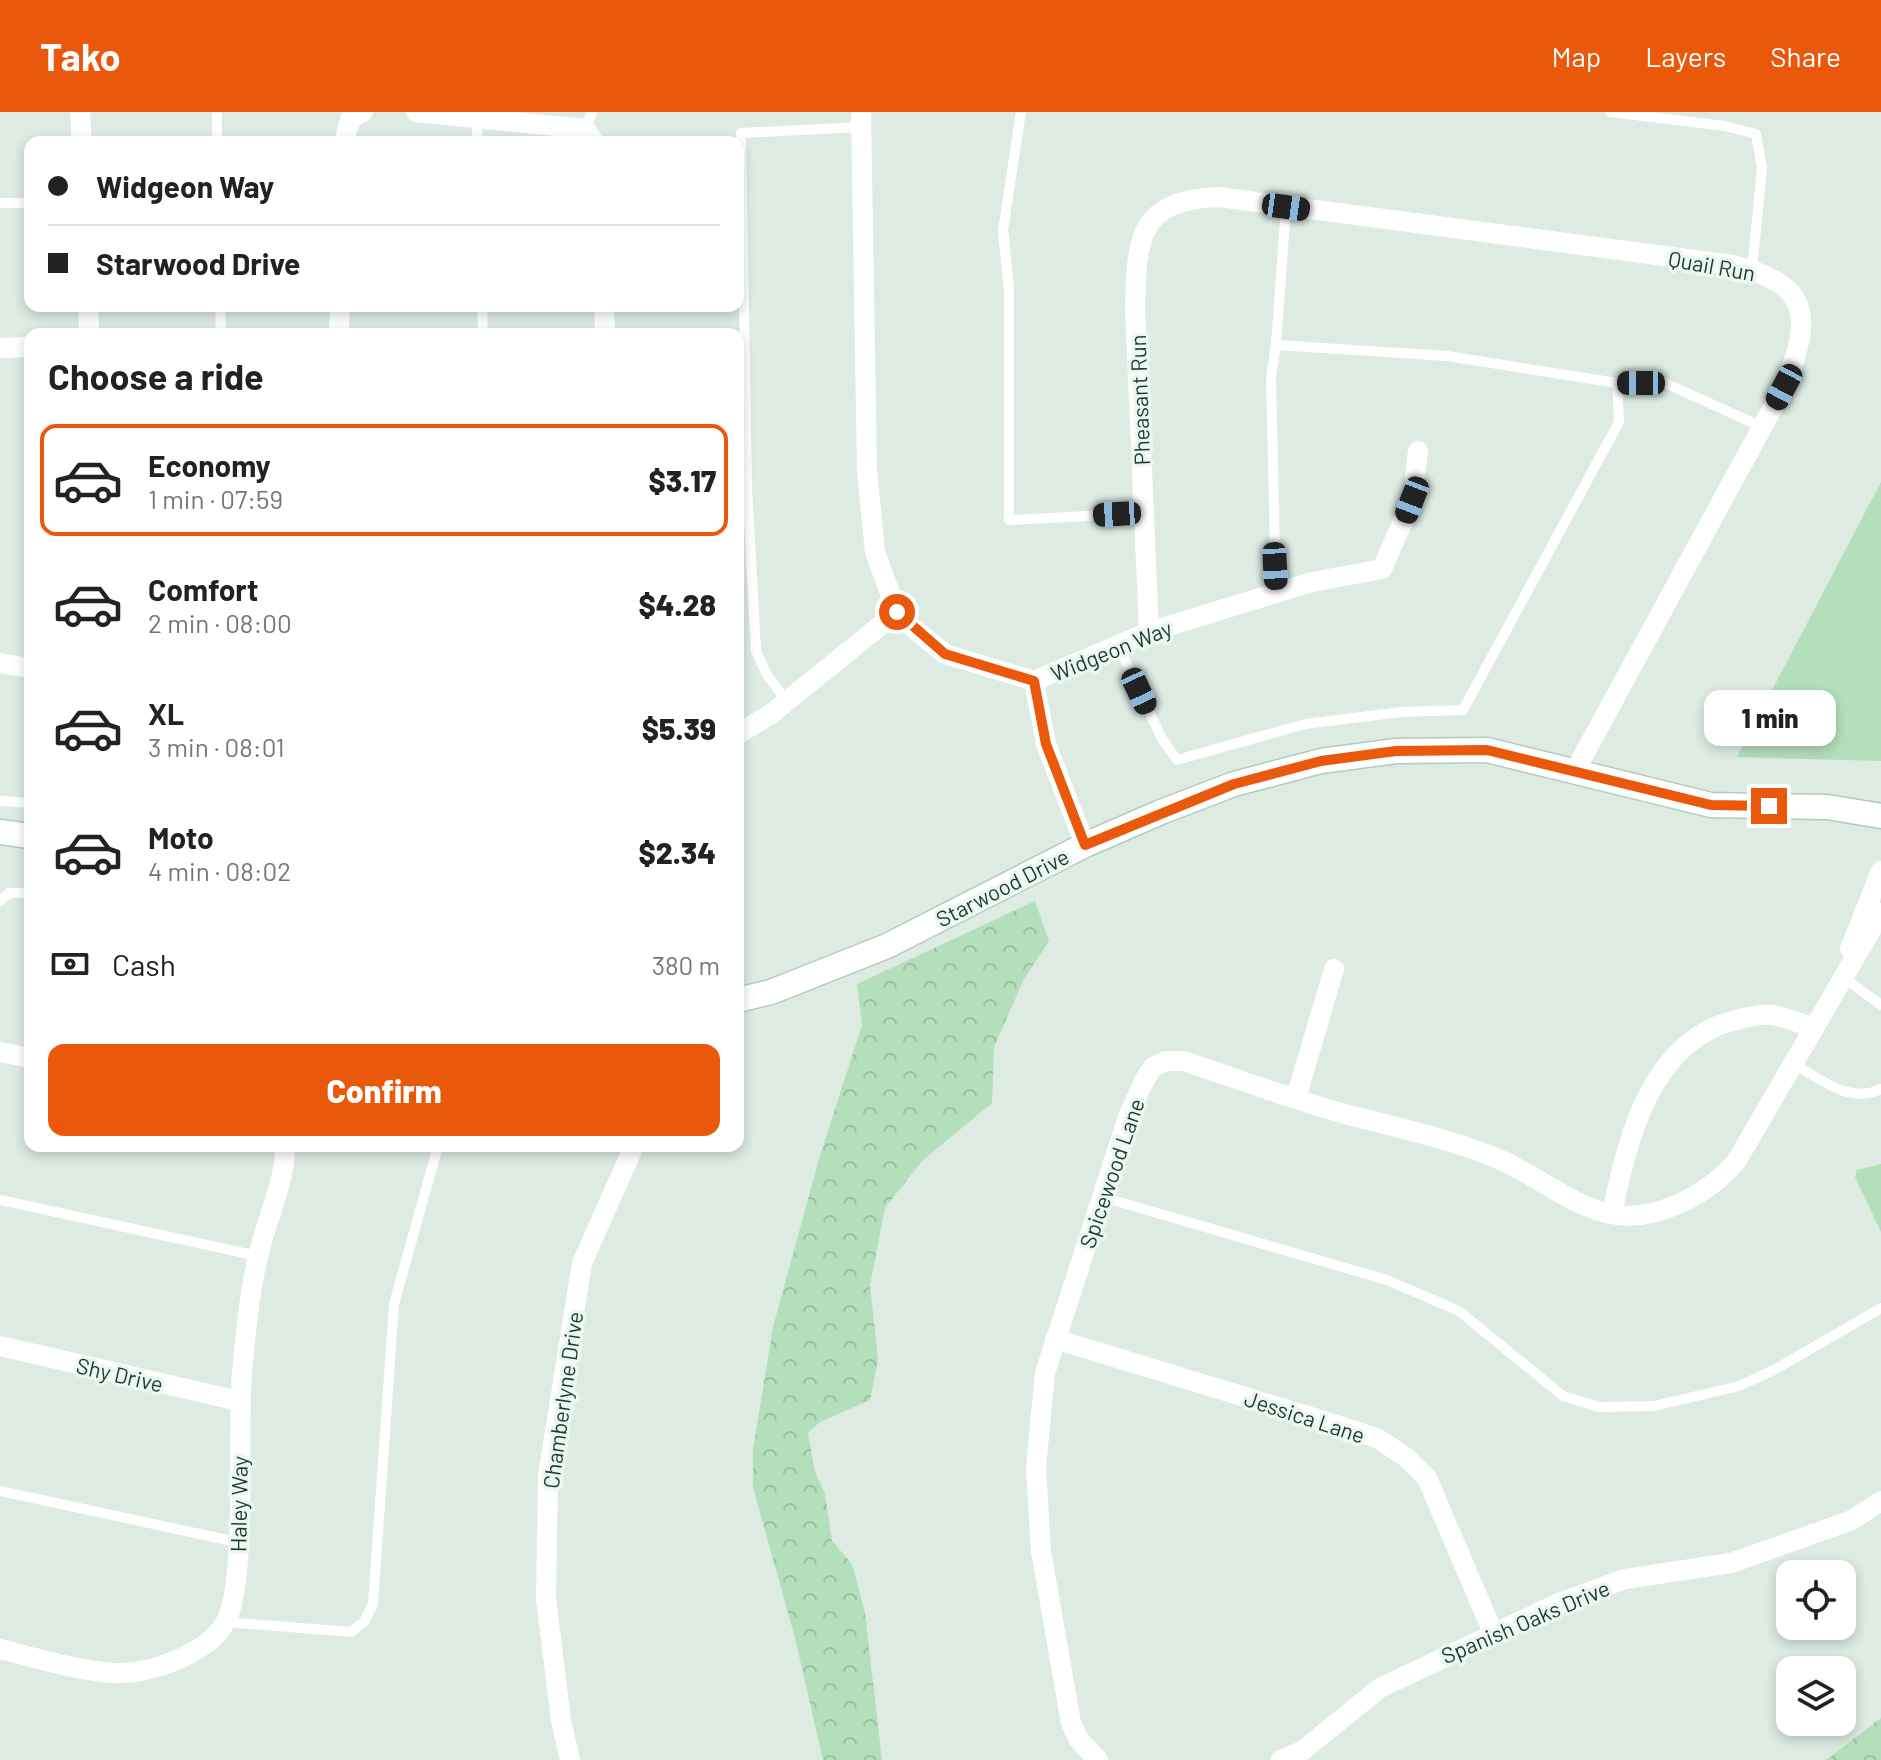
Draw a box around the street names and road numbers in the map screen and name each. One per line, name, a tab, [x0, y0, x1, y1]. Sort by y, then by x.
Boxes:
street label: Quail Run	[1666, 245, 1758, 285]
street label: Pheasant Run	[1124, 334, 1154, 466]
street label: Widgeon Way	[1047, 614, 1175, 686]
street label: Starwood Drive	[931, 842, 1073, 932]
street label: Spicewood Lane	[1073, 1095, 1149, 1251]
street label: Chamberlyne Drive	[537, 1310, 587, 1490]
street label: Shy Drive	[74, 1351, 166, 1397]
street label: Jessica Lane	[1242, 1384, 1368, 1448]
street label: Haley Way	[224, 1456, 252, 1552]
street label: Spanish Oaks Drive	[1437, 1574, 1613, 1668]

